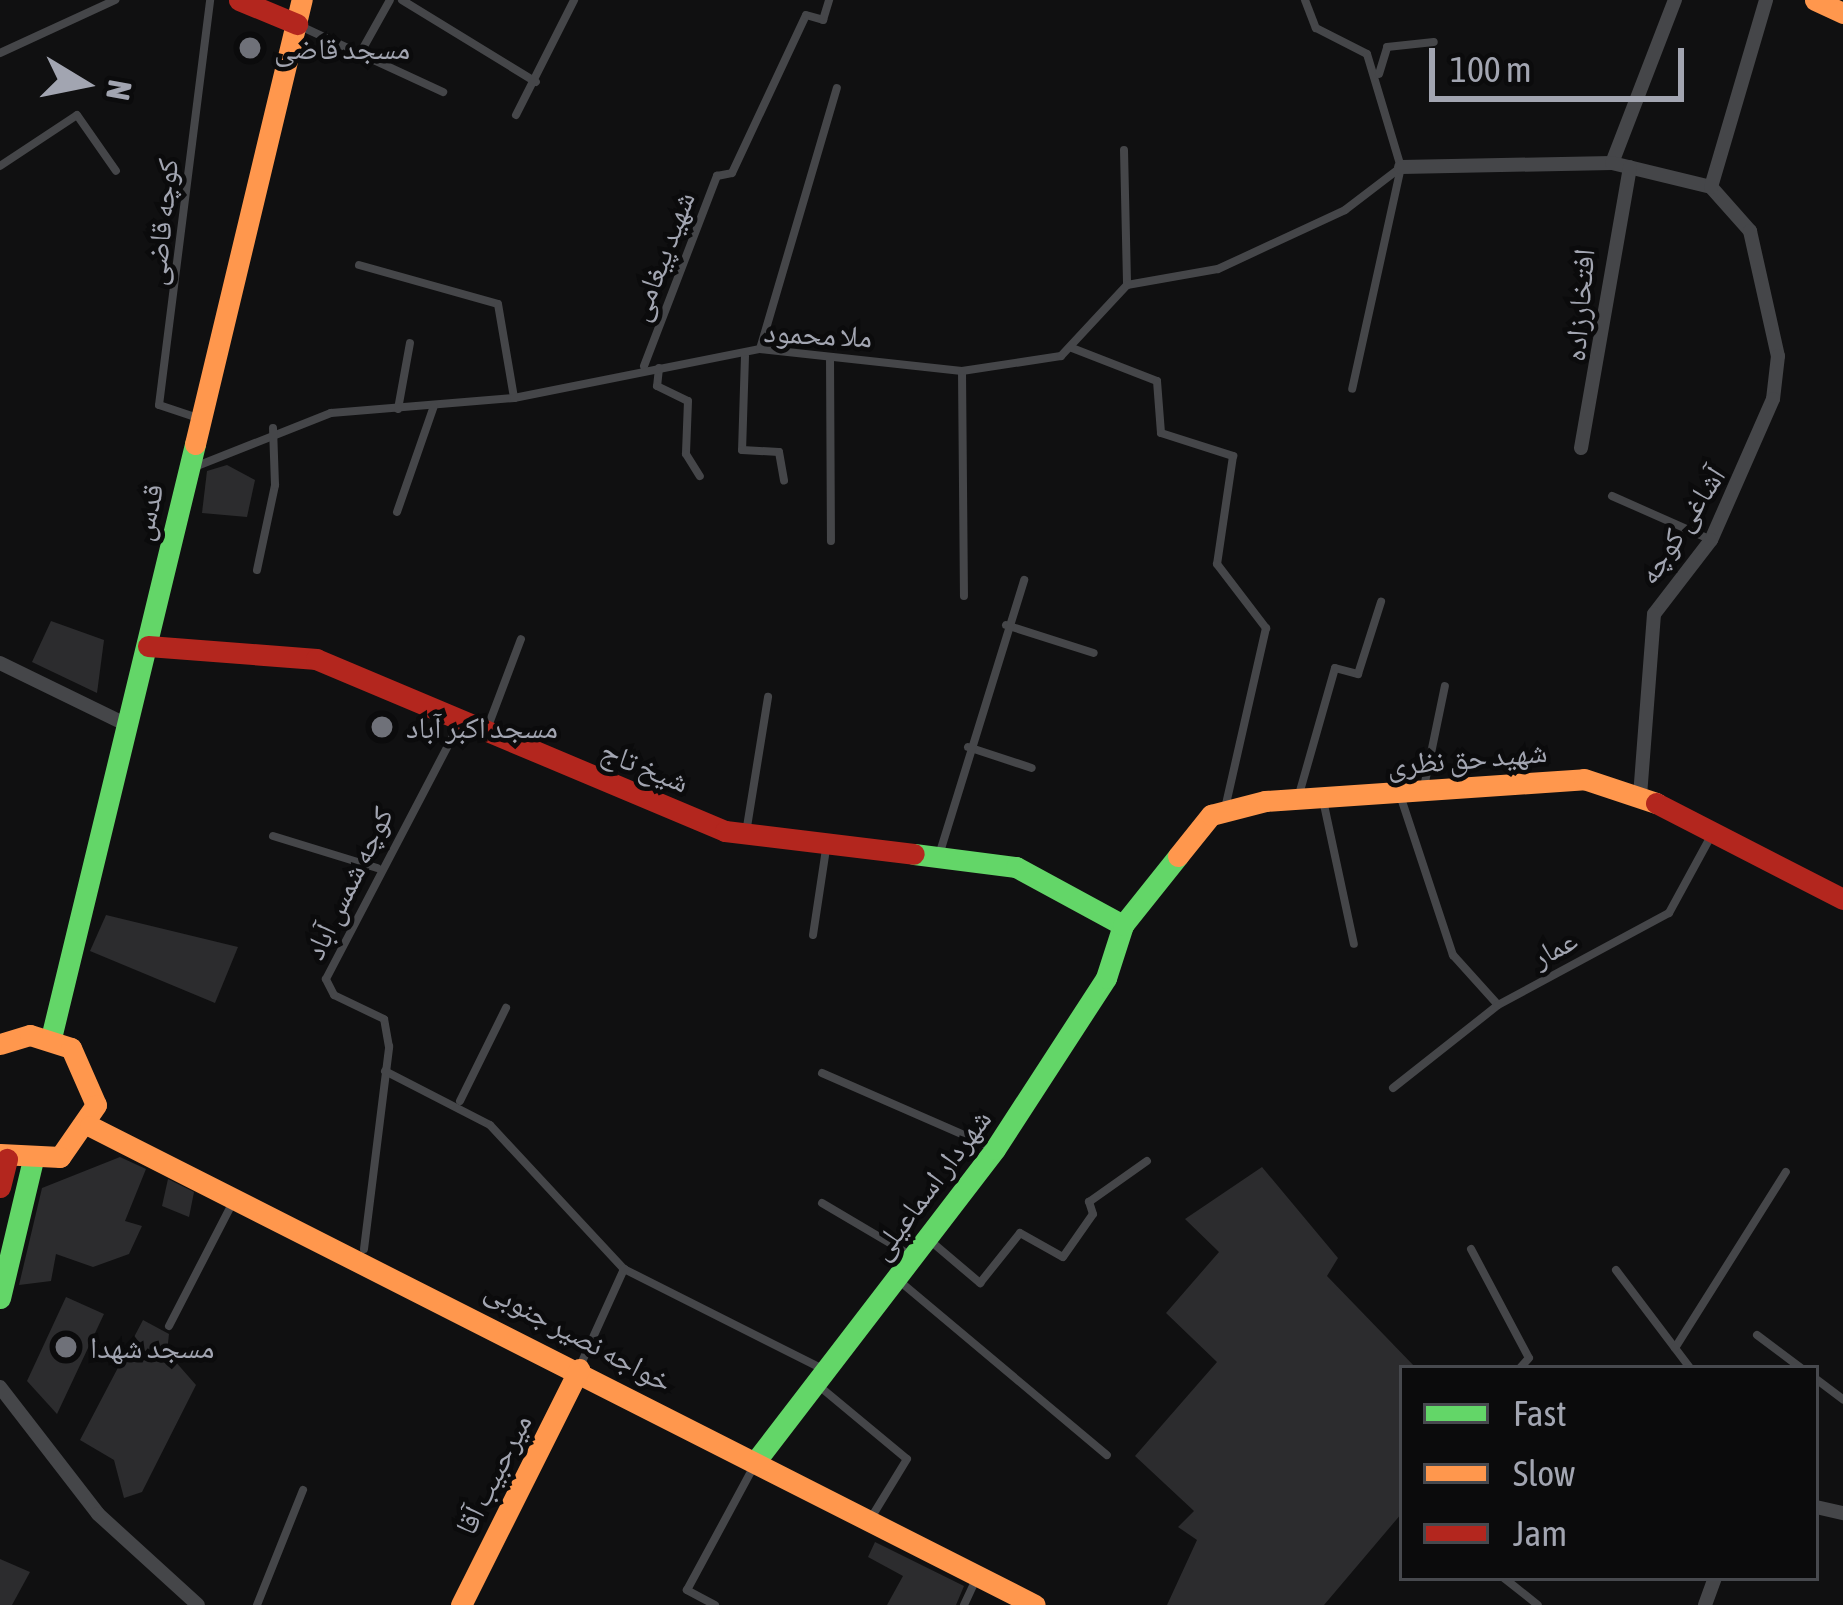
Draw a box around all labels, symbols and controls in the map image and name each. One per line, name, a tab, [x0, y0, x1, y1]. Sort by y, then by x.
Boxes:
north arrow	[24, 24, 144, 144]
scale bar	[1435, 24, 1690, 98]
place label: مسجد قاضی	[274, 30, 410, 66]
marker: مسجد قاضی	[237, 35, 263, 61]
text: 100 m	[1450, 48, 1532, 90]
text: N	[99, 77, 140, 103]
street label: کوچه قاضی	[136, 157, 186, 287]
street label: شهید پیغامی	[620, 186, 702, 326]
street label: افتخارزاده	[1556, 247, 1602, 363]
street label: ملا محمود	[763, 313, 873, 355]
street label: آشاغی کوچه	[1630, 459, 1732, 591]
street label: قدس	[123, 480, 171, 544]
place label: مسجد اکبر آباد	[406, 709, 558, 745]
marker: مسجد اکبر آباد	[369, 714, 395, 740]
street label: شیخ تاج	[596, 732, 694, 800]
street label: شهید حق نظری	[1385, 733, 1549, 783]
street label: کوچه شمس آباد	[296, 801, 400, 965]
street label: عمار	[1525, 921, 1583, 975]
street label: شهردار اسماعیلی	[862, 1102, 998, 1266]
street label: خواجه نصیر جنوبی	[479, 1271, 679, 1399]
place label: مسجد شهدا	[90, 1329, 214, 1365]
marker: مسجد شهدا	[53, 1334, 79, 1360]
legend	[1399, 1365, 1819, 1581]
text: Fast	[1513, 1392, 1567, 1434]
street label: میرحبیب آقا	[447, 1407, 539, 1541]
text: Slow	[1513, 1452, 1575, 1494]
text: Jam	[1513, 1512, 1567, 1554]

